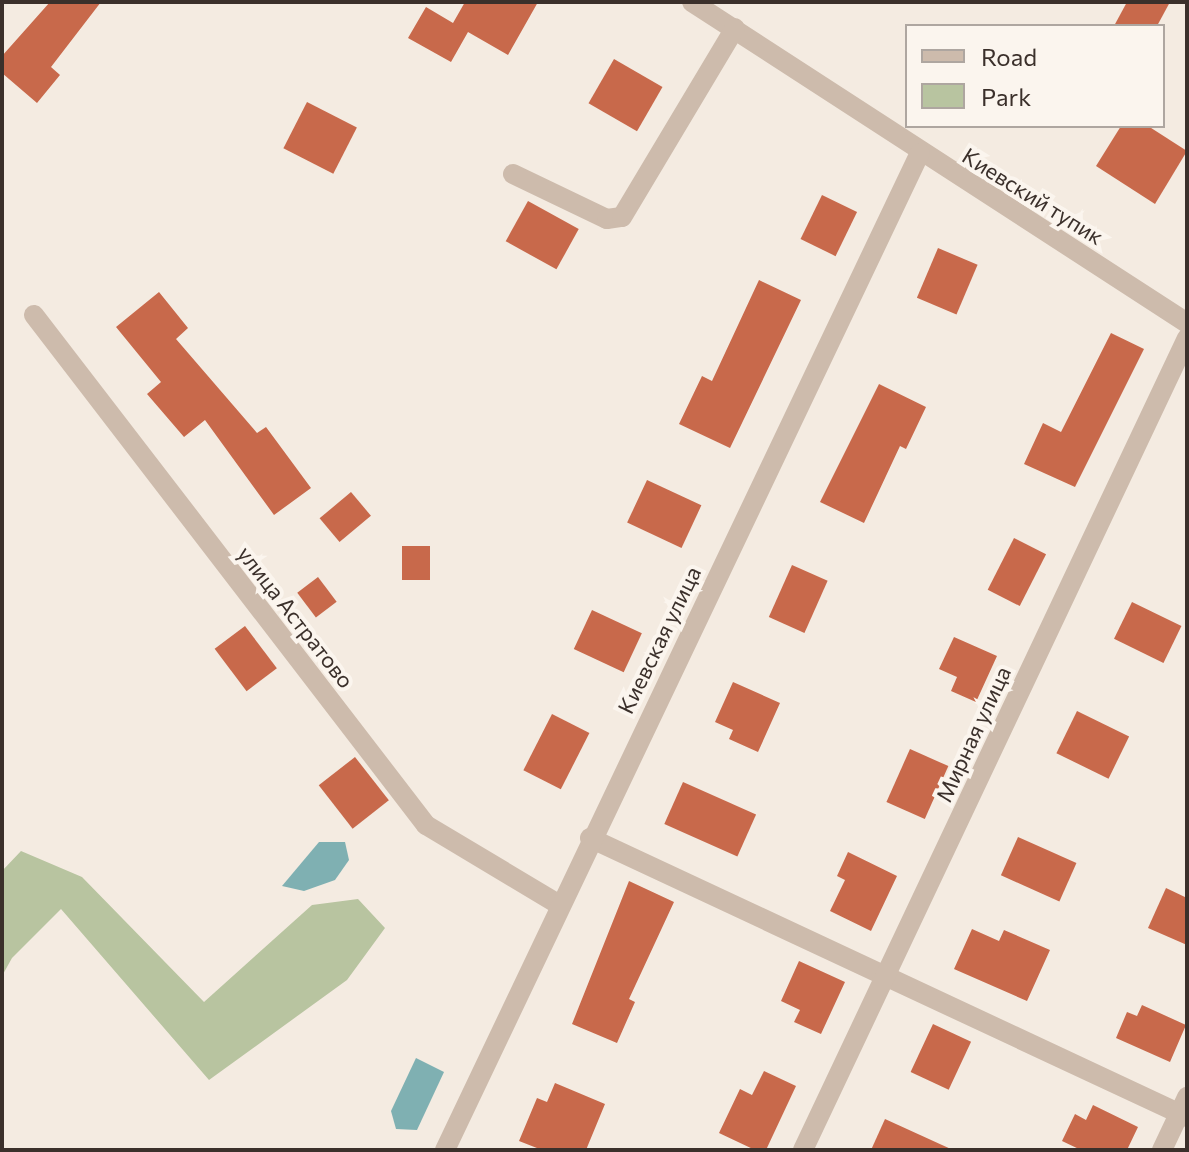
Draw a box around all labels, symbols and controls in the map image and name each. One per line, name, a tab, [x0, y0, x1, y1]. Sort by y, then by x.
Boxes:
legend	[905, 24, 1165, 128]
text: Road	[981, 42, 1037, 71]
text: Park	[981, 82, 1031, 111]
street label: Киевский тупик	[958, 142, 1108, 250]
street label: улица Астратово	[232, 541, 360, 693]
street label: Киевская улица	[612, 562, 706, 718]
street label: Мирная улица	[930, 662, 1016, 806]

